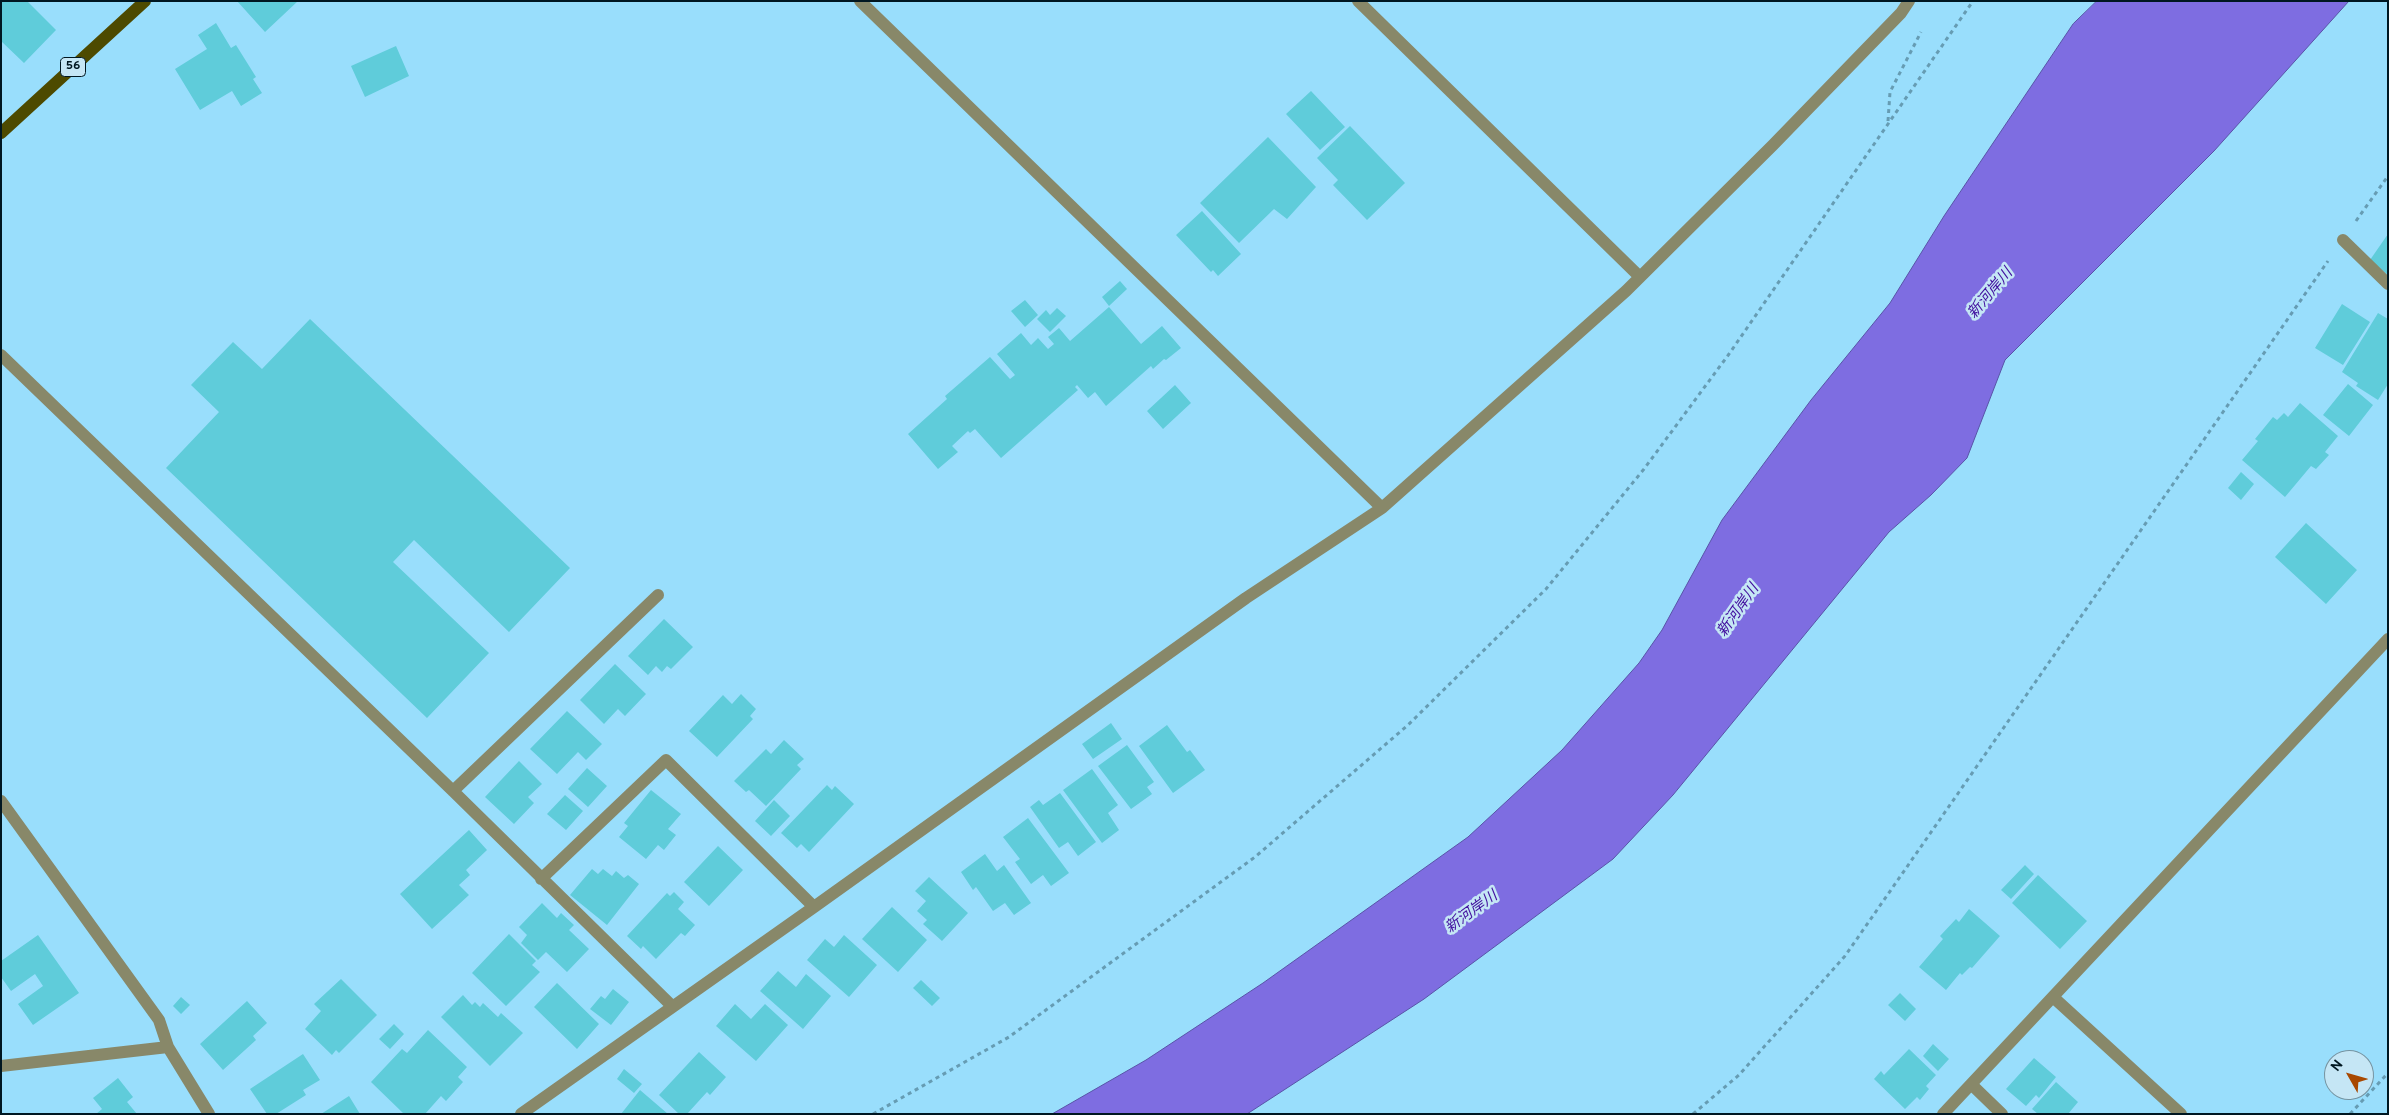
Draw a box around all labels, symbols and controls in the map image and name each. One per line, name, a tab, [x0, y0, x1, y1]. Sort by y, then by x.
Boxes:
road number: 56	[60, 58, 86, 76]
water label: 新河岸川	[1965, 265, 2017, 323]
water label: 新河岸川	[1714, 581, 1764, 641]
water label: 新河岸川	[1442, 888, 1502, 938]
north arrow	[2324, 1050, 2374, 1100]
text: N	[2328, 1057, 2347, 1075]

